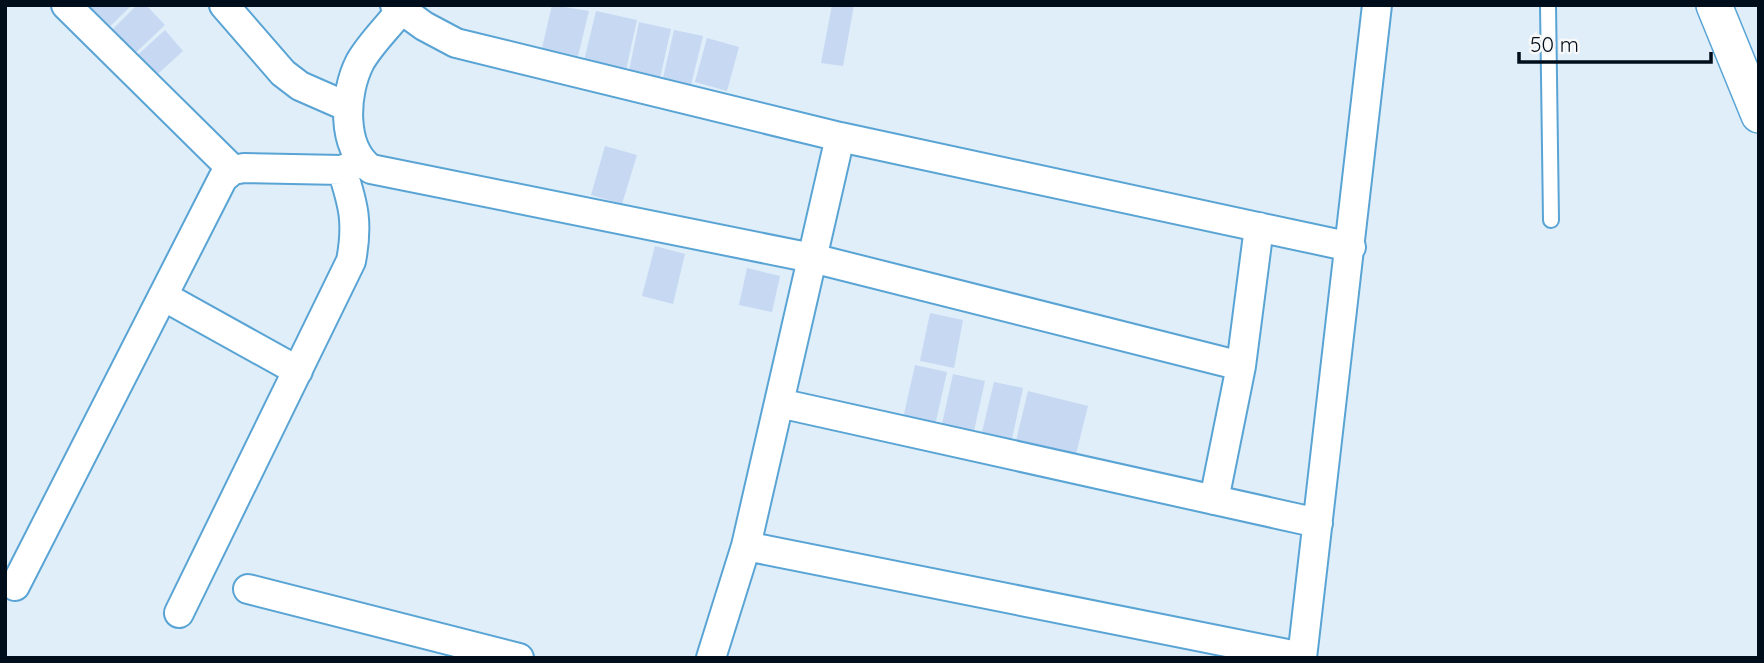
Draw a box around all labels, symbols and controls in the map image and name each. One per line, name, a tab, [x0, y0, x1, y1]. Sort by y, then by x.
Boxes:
scale bar	[1519, 21, 1712, 65]
text: 50 m	[1530, 31, 1579, 57]

